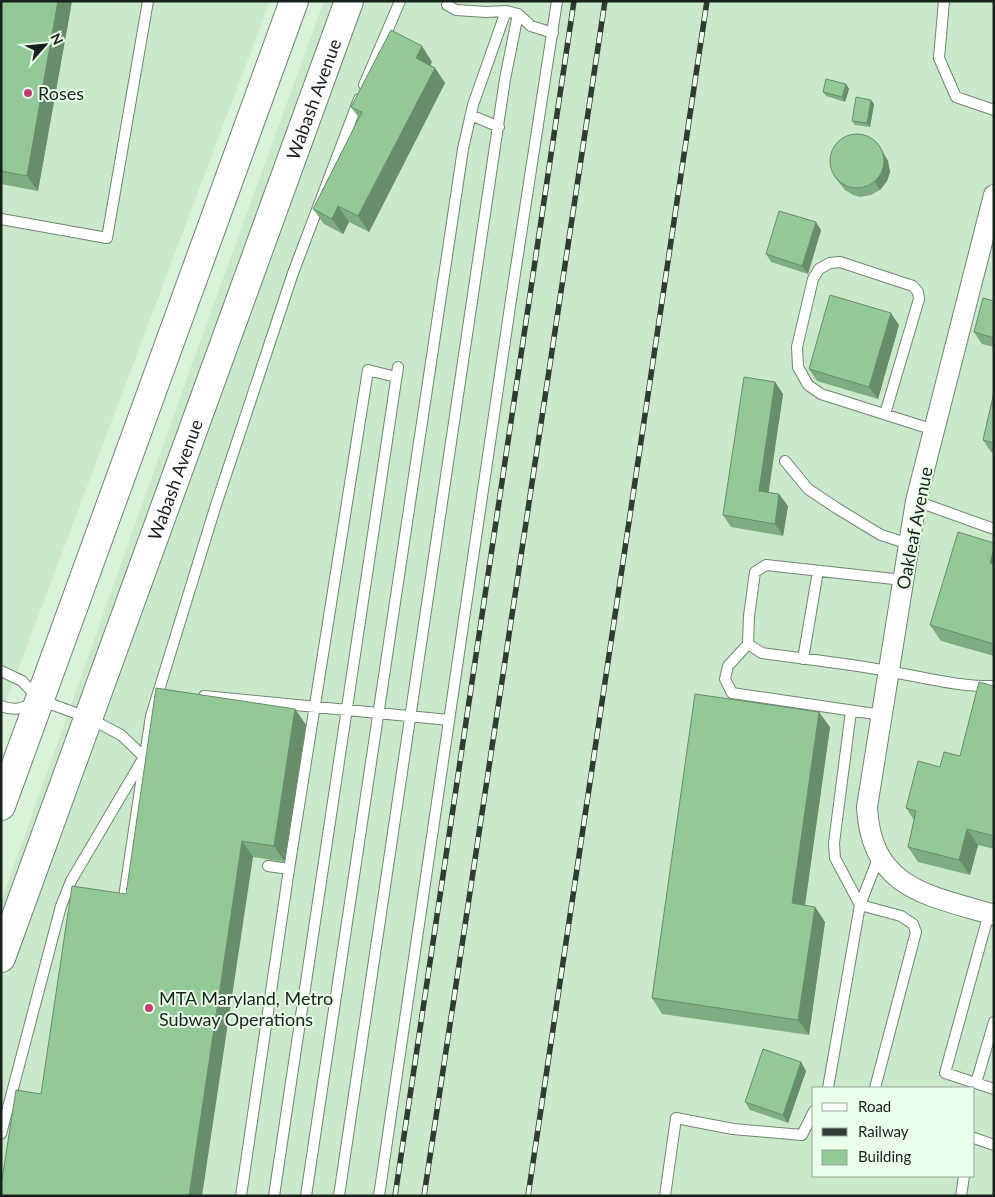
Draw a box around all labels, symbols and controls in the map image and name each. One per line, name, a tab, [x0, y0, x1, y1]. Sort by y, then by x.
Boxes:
north arrow	[20, 20, 70, 70]
text: N	[47, 30, 67, 48]
street label: Wabash Avenue	[281, 36, 345, 163]
place label: Roses	[38, 82, 84, 104]
marker: Roses	[22, 87, 34, 99]
street label: Wabash Avenue	[143, 416, 207, 543]
street label: Oakleaf Avenue	[891, 465, 937, 591]
place label: MTA Maryland, Metro Subway Operations	[159, 987, 333, 1030]
marker: MTA Maryland, Metro Subway Operations	[143, 1002, 155, 1014]
legend	[812, 1087, 975, 1177]
text: Road	[858, 1097, 891, 1115]
text: Railway	[858, 1122, 909, 1140]
text: Building	[858, 1147, 911, 1165]

